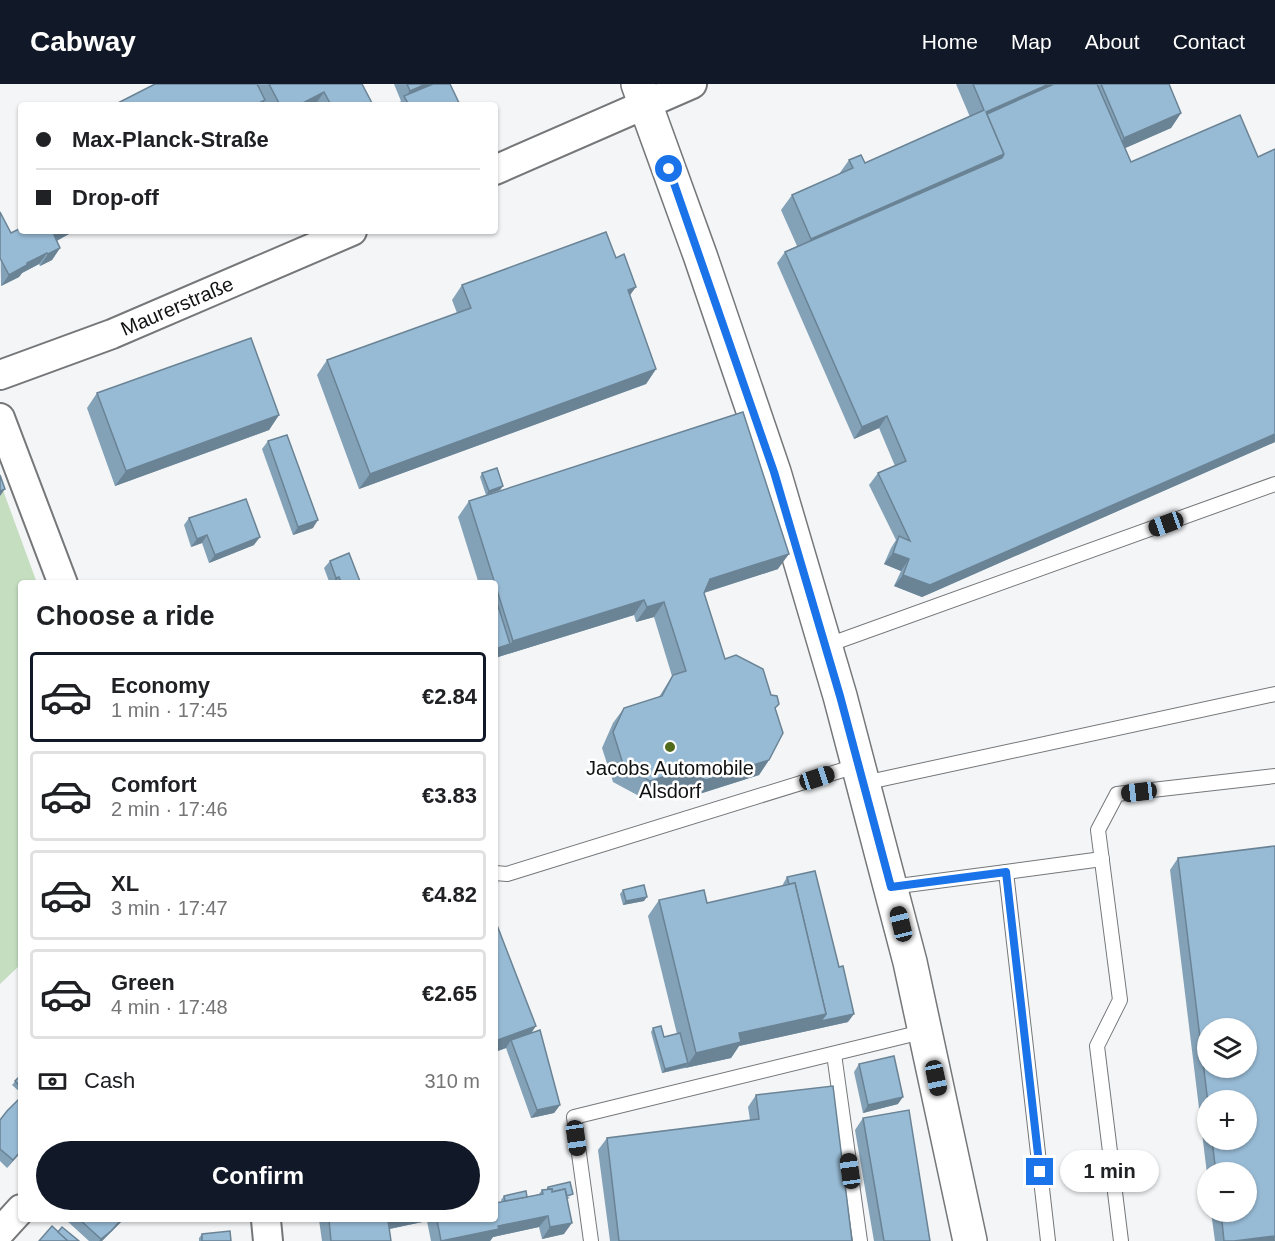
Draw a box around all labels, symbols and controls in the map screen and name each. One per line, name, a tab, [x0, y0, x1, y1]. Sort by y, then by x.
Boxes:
text: Cabway	[30, 26, 136, 57]
text: Home	[922, 30, 978, 53]
text: Map	[1011, 30, 1052, 53]
text: About	[1085, 30, 1140, 53]
text: Contact	[1173, 30, 1245, 53]
text: Max-Planck-Straße	[72, 127, 269, 152]
route start	[655, 155, 682, 182]
text: Drop-off	[72, 185, 159, 210]
street label: Maurerstraße	[117, 272, 237, 340]
car	[1146, 509, 1186, 539]
text: Choose a ride	[36, 601, 215, 631]
icon: car	[39, 670, 93, 724]
text: Economy	[111, 673, 210, 698]
text: €2.84	[422, 684, 477, 709]
text: 1 min · 17:45	[111, 699, 228, 721]
marker: Jacobs Automobile Alsdorf	[663, 740, 677, 754]
place label: Jacobs Automobile Alsdorf	[586, 757, 754, 802]
car	[797, 764, 837, 792]
icon: car	[39, 769, 93, 823]
text: Comfort	[111, 772, 197, 797]
car	[1120, 781, 1158, 803]
text: €3.83	[422, 783, 477, 808]
text: 2 min · 17:46	[111, 798, 228, 820]
icon: car	[39, 868, 93, 922]
text: XL	[111, 871, 139, 896]
text: €4.82	[422, 882, 477, 907]
text: 3 min · 17:47	[111, 897, 228, 919]
car	[888, 904, 914, 944]
icon: car	[39, 967, 93, 1021]
text: Green	[111, 970, 175, 995]
text: €2.65	[422, 981, 477, 1006]
text: 4 min · 17:48	[111, 996, 228, 1018]
map controls	[1197, 1018, 1257, 1222]
button: layers	[1197, 1018, 1257, 1078]
car	[923, 1059, 949, 1097]
icon: cash	[36, 1065, 69, 1098]
text: Cash	[84, 1068, 135, 1093]
text: 310 m	[424, 1070, 480, 1092]
button: +	[1197, 1090, 1257, 1150]
car	[565, 1119, 587, 1157]
button: Confirm	[36, 1141, 480, 1210]
callout: 1 min	[1061, 1151, 1160, 1193]
car	[839, 1152, 861, 1190]
route end	[1026, 1158, 1053, 1185]
text: 1 min	[1083, 1160, 1136, 1182]
button: −	[1197, 1162, 1257, 1222]

